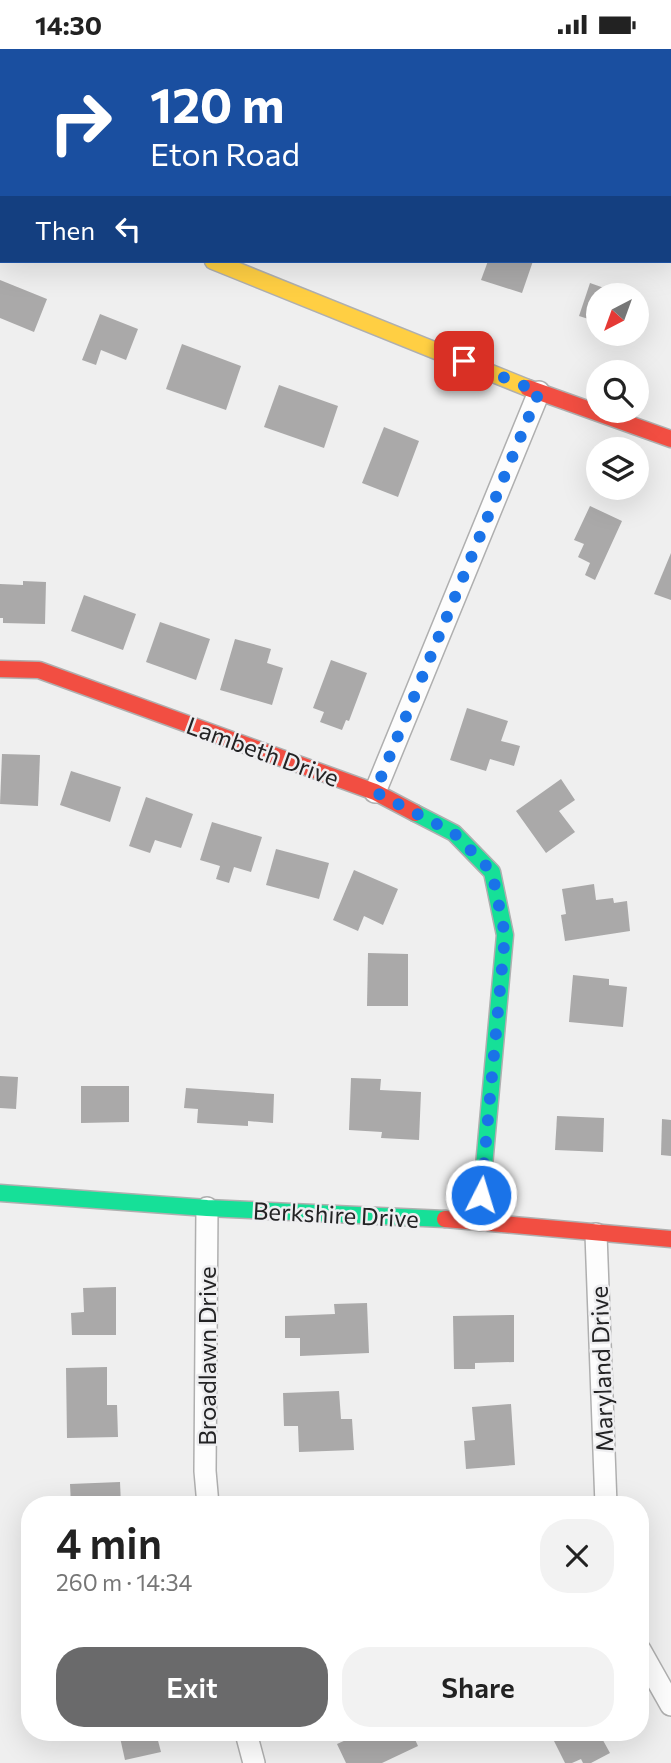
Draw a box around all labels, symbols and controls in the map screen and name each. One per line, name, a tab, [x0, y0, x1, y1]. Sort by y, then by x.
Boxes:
text: 14:30	[35, 9, 102, 40]
text: 120 m	[150, 73, 284, 133]
icon: right	[35, 77, 126, 168]
text: Eton Road	[150, 133, 300, 173]
icon: left	[109, 210, 147, 248]
text: Then	[35, 214, 95, 245]
north arrow	[586, 283, 649, 347]
map controls	[586, 283, 649, 500]
pin	[434, 331, 494, 391]
icon: arrive	[445, 342, 483, 380]
button: search	[586, 360, 649, 423]
button: layers	[586, 437, 649, 500]
street label: Lambeth Drive	[183, 710, 343, 792]
position arrow	[444, 1158, 518, 1232]
street label: Berkshire Drive	[252, 1195, 420, 1233]
street label: Broadlawn Drive	[192, 1266, 221, 1446]
street label: Maryland Drive	[584, 1285, 618, 1453]
text: 4 min	[56, 1516, 162, 1568]
button: close	[540, 1519, 614, 1593]
text: 260 m · 14:34	[56, 1568, 192, 1596]
button: Exit	[56, 1647, 328, 1727]
button: Share	[342, 1647, 614, 1727]

